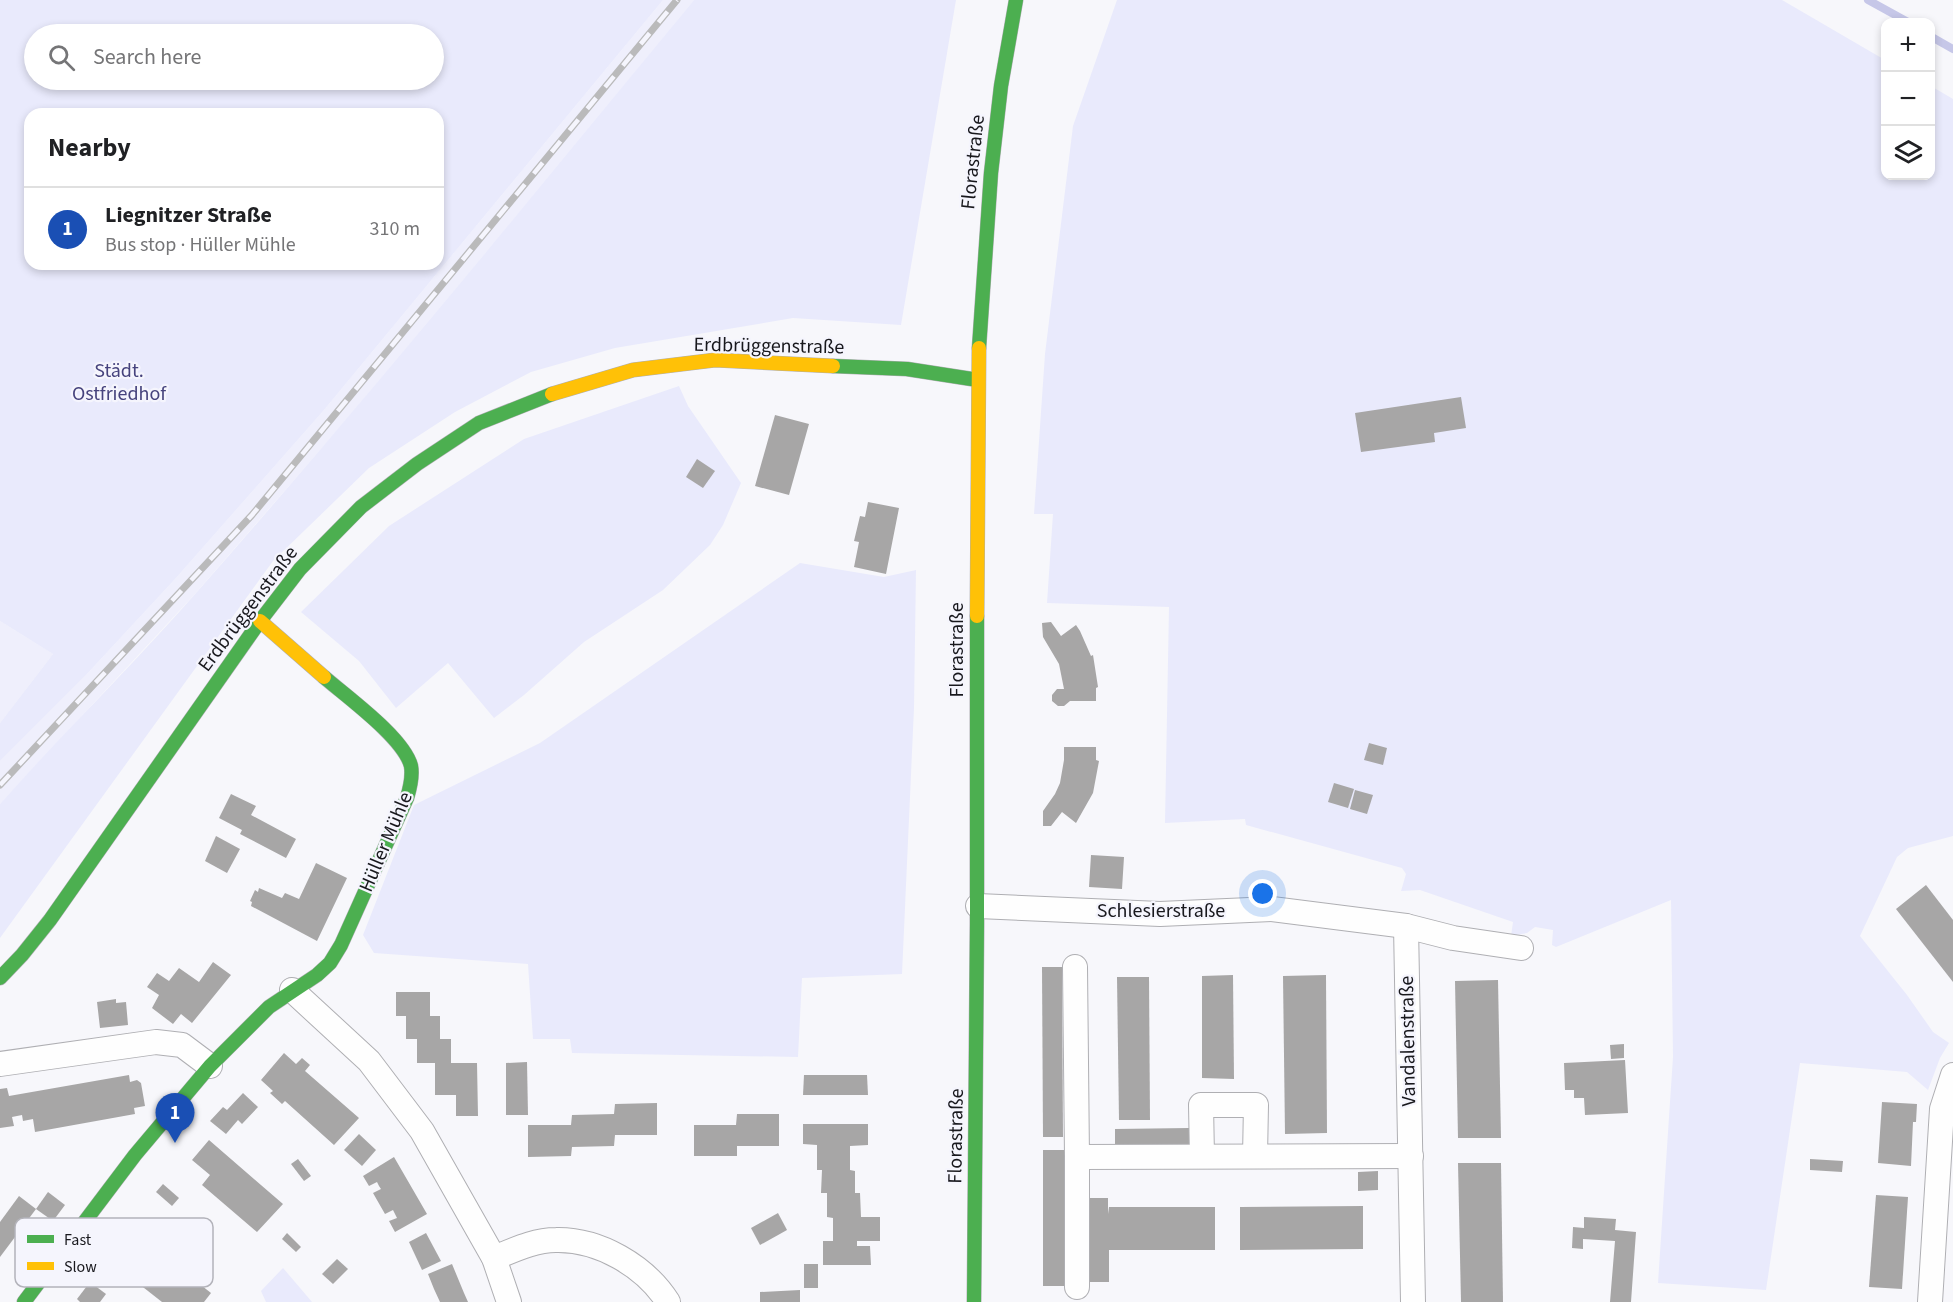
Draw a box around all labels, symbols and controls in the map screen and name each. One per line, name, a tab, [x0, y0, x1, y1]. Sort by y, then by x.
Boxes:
map controls	[1881, 18, 1935, 180]
button: +	[1881, 18, 1935, 72]
search box	[24, 24, 444, 90]
icon: search	[45, 41, 78, 74]
text: Search here	[93, 41, 201, 73]
button: −	[1881, 72, 1935, 126]
street label: Florastraße	[954, 113, 992, 211]
button: layers	[1881, 126, 1935, 180]
text: Nearby	[48, 129, 131, 166]
text: Liegnitzer Straße	[105, 199, 272, 231]
text: 1	[62, 215, 73, 243]
text: 310 m	[370, 215, 420, 243]
text: Bus stop · Hüller Mühle	[105, 231, 296, 259]
street label: Erdbrüggenstraße	[693, 331, 845, 361]
park label: Städt. Ostfriedhof	[72, 357, 167, 408]
street label: Erdbrüggenstraße	[191, 540, 305, 678]
street label: Florastraße	[943, 602, 971, 698]
street label: Hüller Mühle	[352, 788, 420, 896]
your location	[1248, 879, 1277, 908]
street label: Schlesierstraße	[1097, 897, 1225, 925]
street label: Vandalenstraße	[1393, 975, 1423, 1107]
street label: Florastraße	[941, 1088, 971, 1184]
pin: 1	[156, 1094, 195, 1143]
legend	[15, 1218, 213, 1287]
text: Fast	[64, 1229, 92, 1251]
text: Slow	[64, 1256, 97, 1278]

